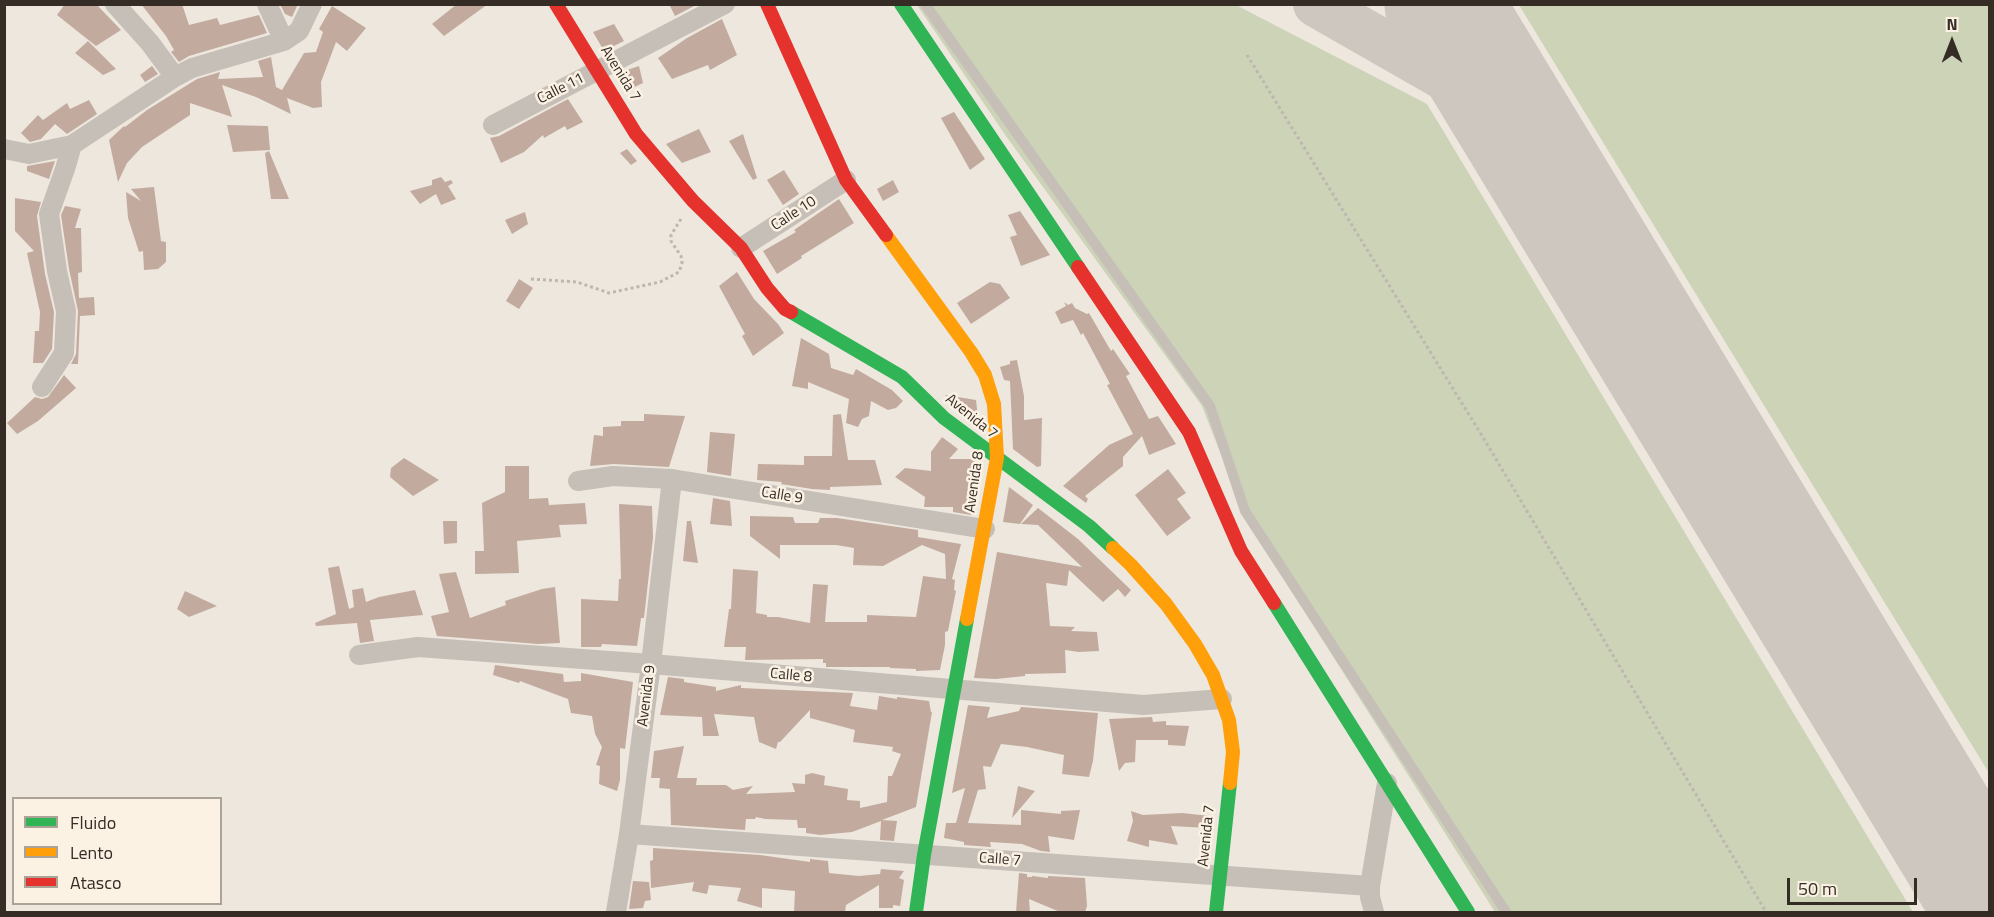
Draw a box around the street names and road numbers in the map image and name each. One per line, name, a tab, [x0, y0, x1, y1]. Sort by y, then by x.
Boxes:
street label: Avenida 7	[596, 43, 644, 105]
street label: Calle 11	[535, 70, 587, 108]
street label: Calle 10	[768, 193, 820, 235]
street label: Avenida 7	[941, 391, 1001, 443]
street label: Avenida 8	[962, 450, 988, 514]
street label: Calle 9	[760, 484, 804, 508]
street label: Avenida 9	[634, 664, 660, 728]
street label: Calle 8	[769, 665, 813, 687]
street label: Avenida 7	[1195, 804, 1219, 868]
street label: Calle 7	[978, 850, 1022, 870]

